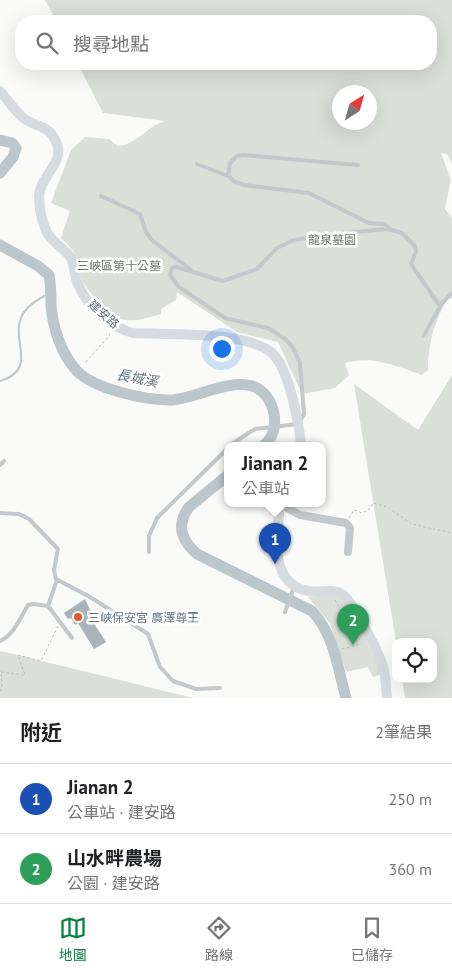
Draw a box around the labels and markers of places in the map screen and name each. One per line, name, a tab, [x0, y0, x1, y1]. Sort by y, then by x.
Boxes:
pin: 1	[259, 523, 291, 564]
pin: 2	[337, 604, 369, 645]
place label: 三峽保安宮 廣澤尊王	[88, 610, 199, 625]
marker: 三峽保安宮 廣澤尊王	[72, 611, 84, 623]

